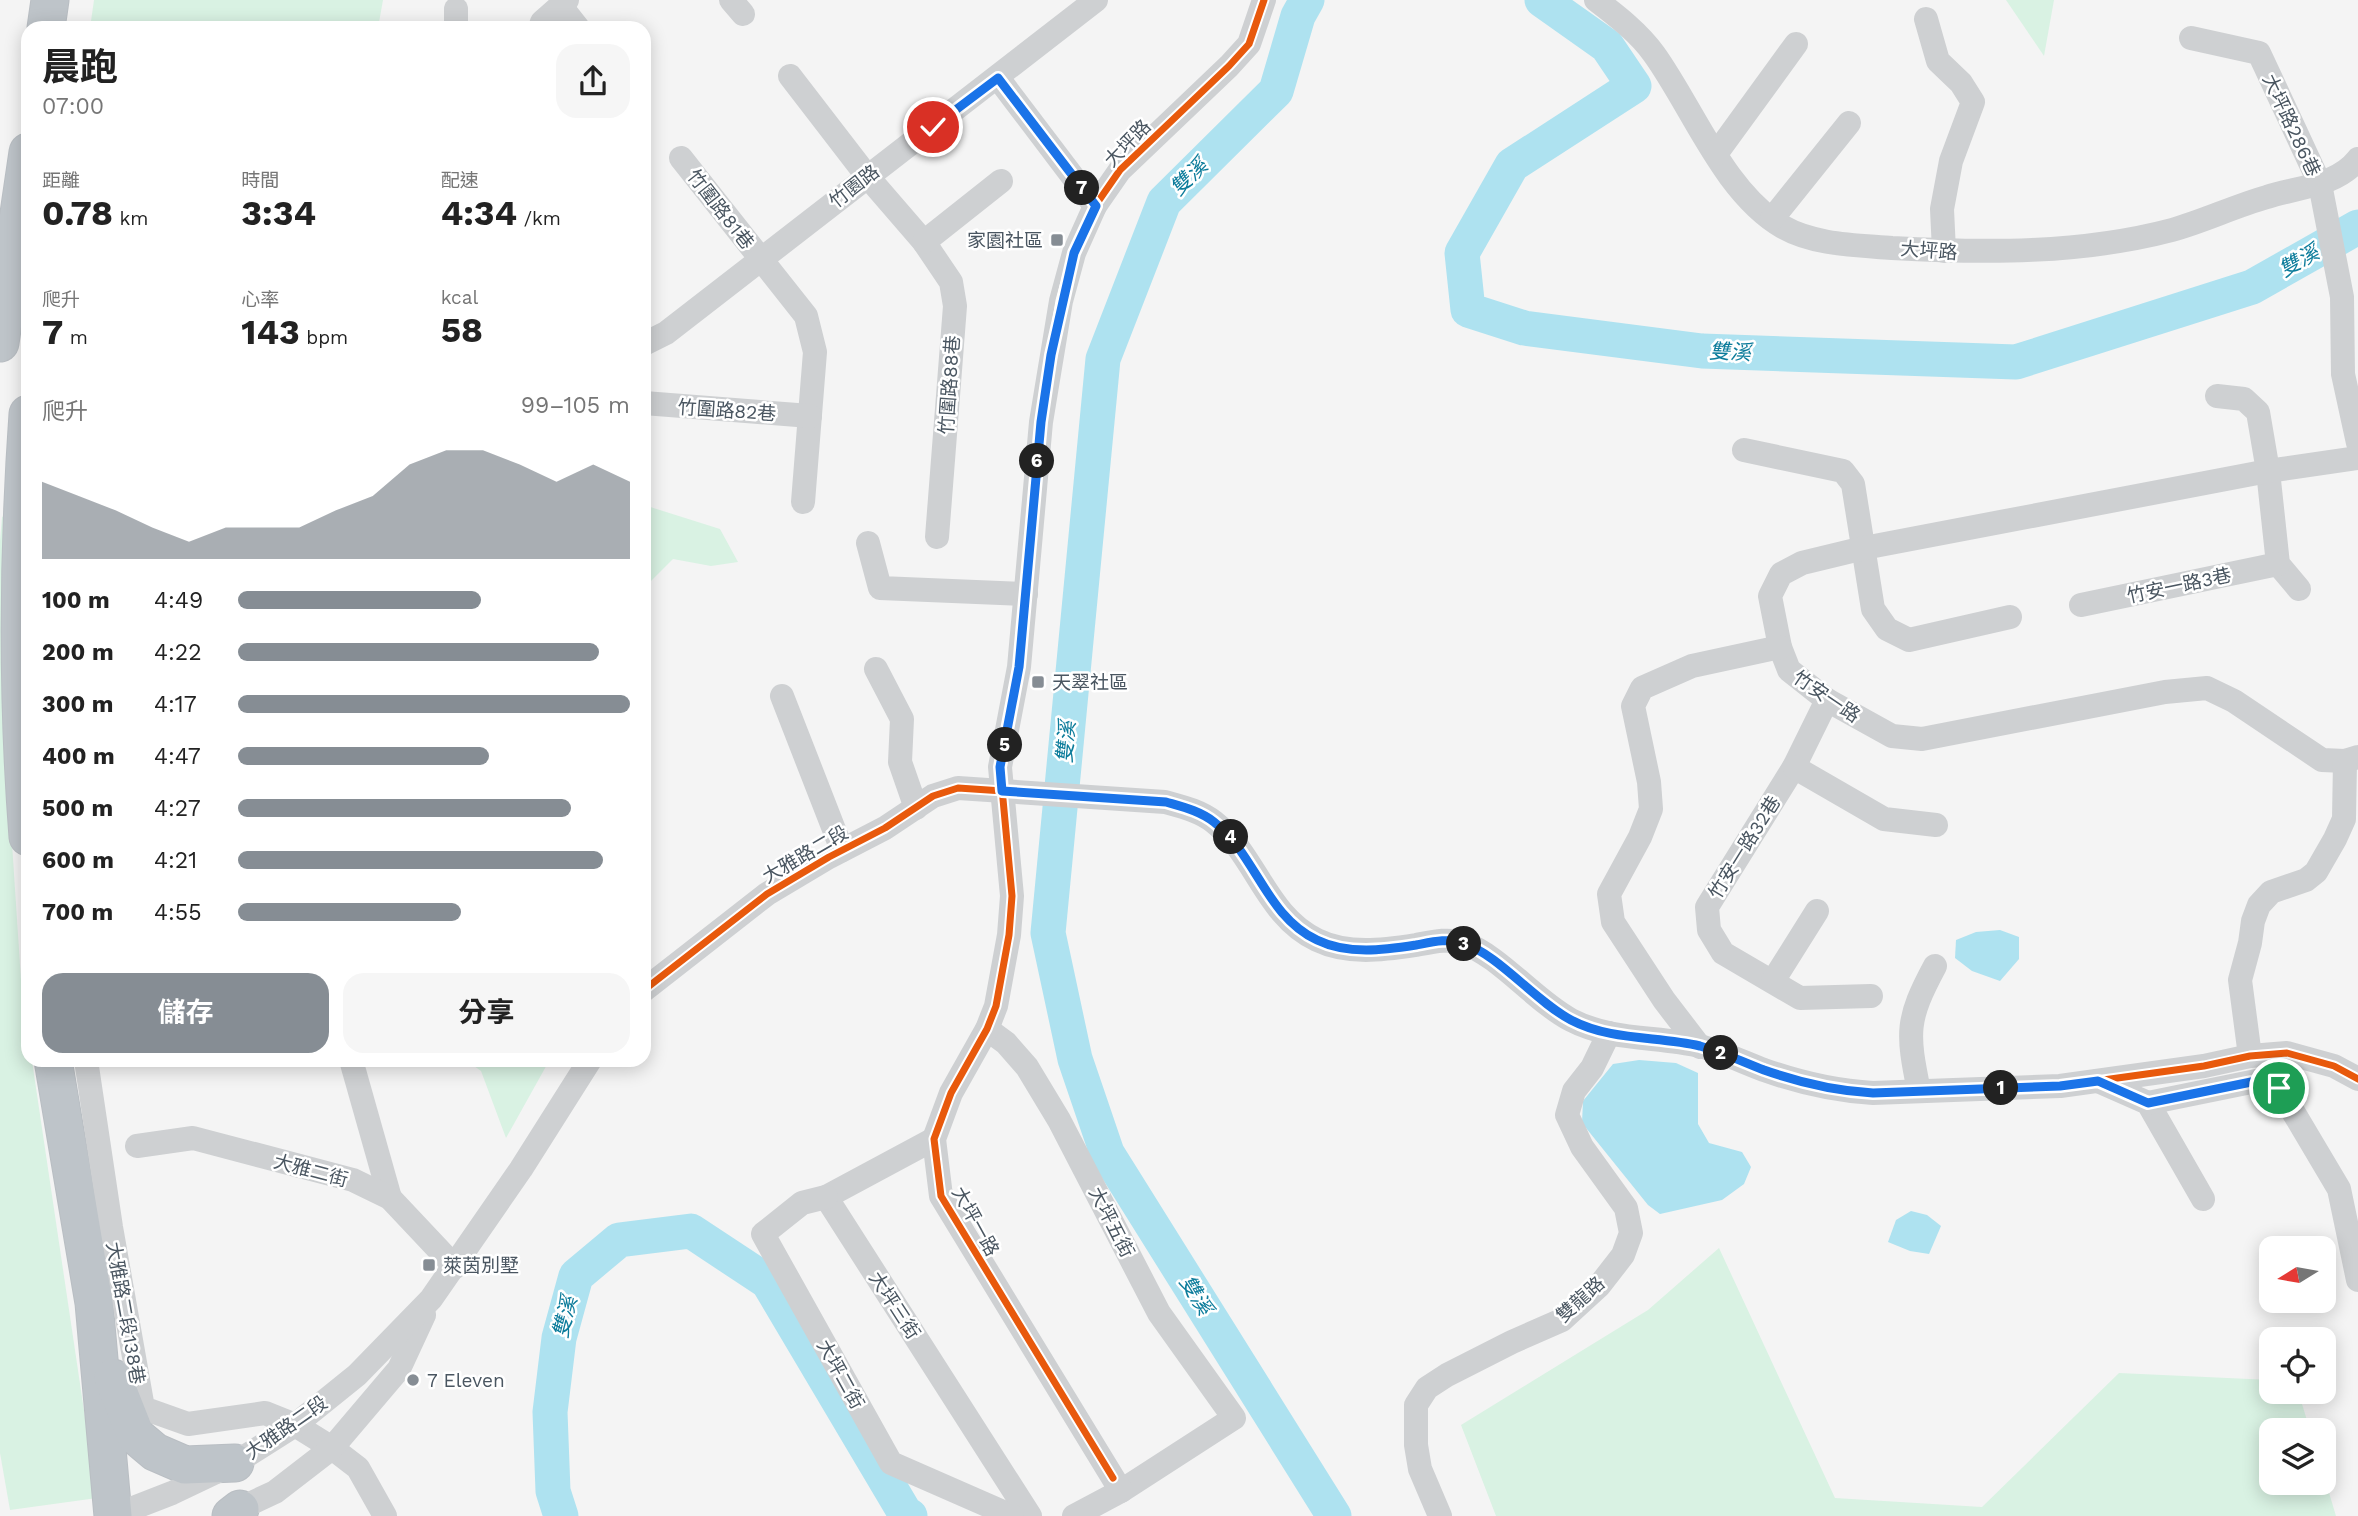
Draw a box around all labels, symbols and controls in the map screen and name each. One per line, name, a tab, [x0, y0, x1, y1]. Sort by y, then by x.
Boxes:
button: share	[556, 44, 630, 118]
text: 晨跑	[42, 45, 118, 89]
street label: 大坪路286巷	[2258, 70, 2325, 180]
text: 07:00	[42, 93, 104, 120]
pin	[903, 97, 963, 157]
icon: check	[914, 108, 952, 146]
street label: 大坪路	[1099, 115, 1155, 172]
water label: 雙溪	[1165, 151, 1214, 200]
street label: 竹園路	[825, 160, 884, 213]
street label: 竹圍路81巷	[682, 165, 759, 254]
text: 距離	[42, 169, 80, 192]
text: 時間	[241, 169, 279, 192]
text: 配速	[441, 169, 479, 192]
pin: 7	[1064, 170, 1100, 206]
text: 7	[1076, 176, 1087, 199]
text: 0.78	[42, 192, 113, 234]
text: 3:34	[241, 192, 316, 234]
text: 4:34	[441, 192, 517, 234]
text: km	[113, 207, 148, 230]
text: /km	[517, 207, 561, 230]
place label: 家園社區	[967, 229, 1043, 252]
marker: 家園社區	[1049, 232, 1065, 248]
street label: 大坪路	[1900, 237, 1958, 264]
water label: 雙溪	[2274, 238, 2326, 282]
text: kcal	[441, 286, 478, 309]
text: 爬升	[42, 288, 80, 311]
text: 心率	[241, 288, 279, 311]
text: 58	[441, 309, 483, 351]
text: 7	[42, 311, 63, 353]
text: 143	[241, 311, 300, 353]
text: m	[63, 326, 88, 349]
text: bpm	[300, 326, 348, 349]
street label: 竹圍路88巷	[935, 335, 964, 435]
water label: 雙溪	[1709, 338, 1754, 365]
text: 99–105 m	[521, 392, 630, 419]
street label: 竹圍路82巷	[677, 396, 777, 425]
text: 爬升	[42, 398, 88, 425]
pin: 6	[1020, 444, 1054, 478]
text: 6	[1031, 449, 1042, 472]
street label: 竹安一路3巷	[2125, 563, 2233, 608]
text: 100 m	[42, 587, 110, 614]
text: 4:49	[154, 587, 203, 614]
text: 200 m	[42, 639, 114, 666]
text: 4:22	[154, 639, 202, 666]
street label: 竹安一路	[1789, 666, 1865, 727]
place label: 天翠社區	[1052, 671, 1128, 694]
marker: 天翠社區	[1030, 674, 1046, 690]
text: 300 m	[42, 691, 113, 718]
text: 4:17	[154, 691, 197, 718]
water label: 雙溪	[1051, 717, 1080, 764]
pin: 5	[988, 728, 1023, 762]
text: 5	[999, 733, 1010, 756]
text: 400 m	[42, 743, 115, 770]
text: 4:47	[154, 743, 201, 770]
street label: 竹安一路32巷	[1704, 791, 1785, 903]
text: 500 m	[42, 795, 113, 822]
text: 4:27	[154, 795, 201, 822]
pin: 4	[1214, 820, 1248, 854]
street label: 大雅路二段	[758, 821, 852, 888]
text: 4	[1224, 825, 1237, 848]
text: 600 m	[42, 847, 114, 874]
text: 4:21	[154, 847, 197, 874]
text: 700 m	[42, 899, 113, 926]
text: 4:55	[154, 899, 202, 926]
pin: 3	[1446, 926, 1482, 962]
text: 3	[1458, 932, 1469, 955]
button: 儲存	[42, 973, 329, 1053]
button: 分享	[343, 973, 630, 1053]
pin: 2	[1704, 1036, 1738, 1070]
text: 2	[1715, 1041, 1726, 1064]
pin	[2249, 1058, 2309, 1118]
icon: arrive	[2260, 1069, 2298, 1107]
pin: 1	[1983, 1070, 2018, 1106]
text: 1	[1996, 1076, 2005, 1099]
street label: 大雅二街	[271, 1150, 351, 1191]
street label: 大坪一路	[947, 1182, 1004, 1260]
street label: 大坪五街	[1084, 1183, 1139, 1261]
north arrow	[2259, 1236, 2336, 1312]
map controls	[2259, 1236, 2336, 1495]
street label: 大雅路二段138巷	[102, 1240, 149, 1386]
place label: 萊茵別墅	[443, 1254, 519, 1277]
marker: 萊茵別墅	[421, 1257, 437, 1273]
street label: 大坪三街	[864, 1267, 925, 1343]
water label: 雙溪	[1175, 1270, 1220, 1322]
street label: 雙龍路	[1551, 1272, 1609, 1327]
water label: 雙溪	[547, 1291, 582, 1340]
button: locate	[2259, 1327, 2336, 1404]
street label: 大坪二街	[812, 1335, 869, 1413]
place label: 7 Eleven	[427, 1369, 505, 1392]
marker: 7 Eleven	[405, 1372, 421, 1388]
street label: 大雅路二段	[241, 1391, 332, 1464]
button: layers	[2259, 1418, 2336, 1495]

